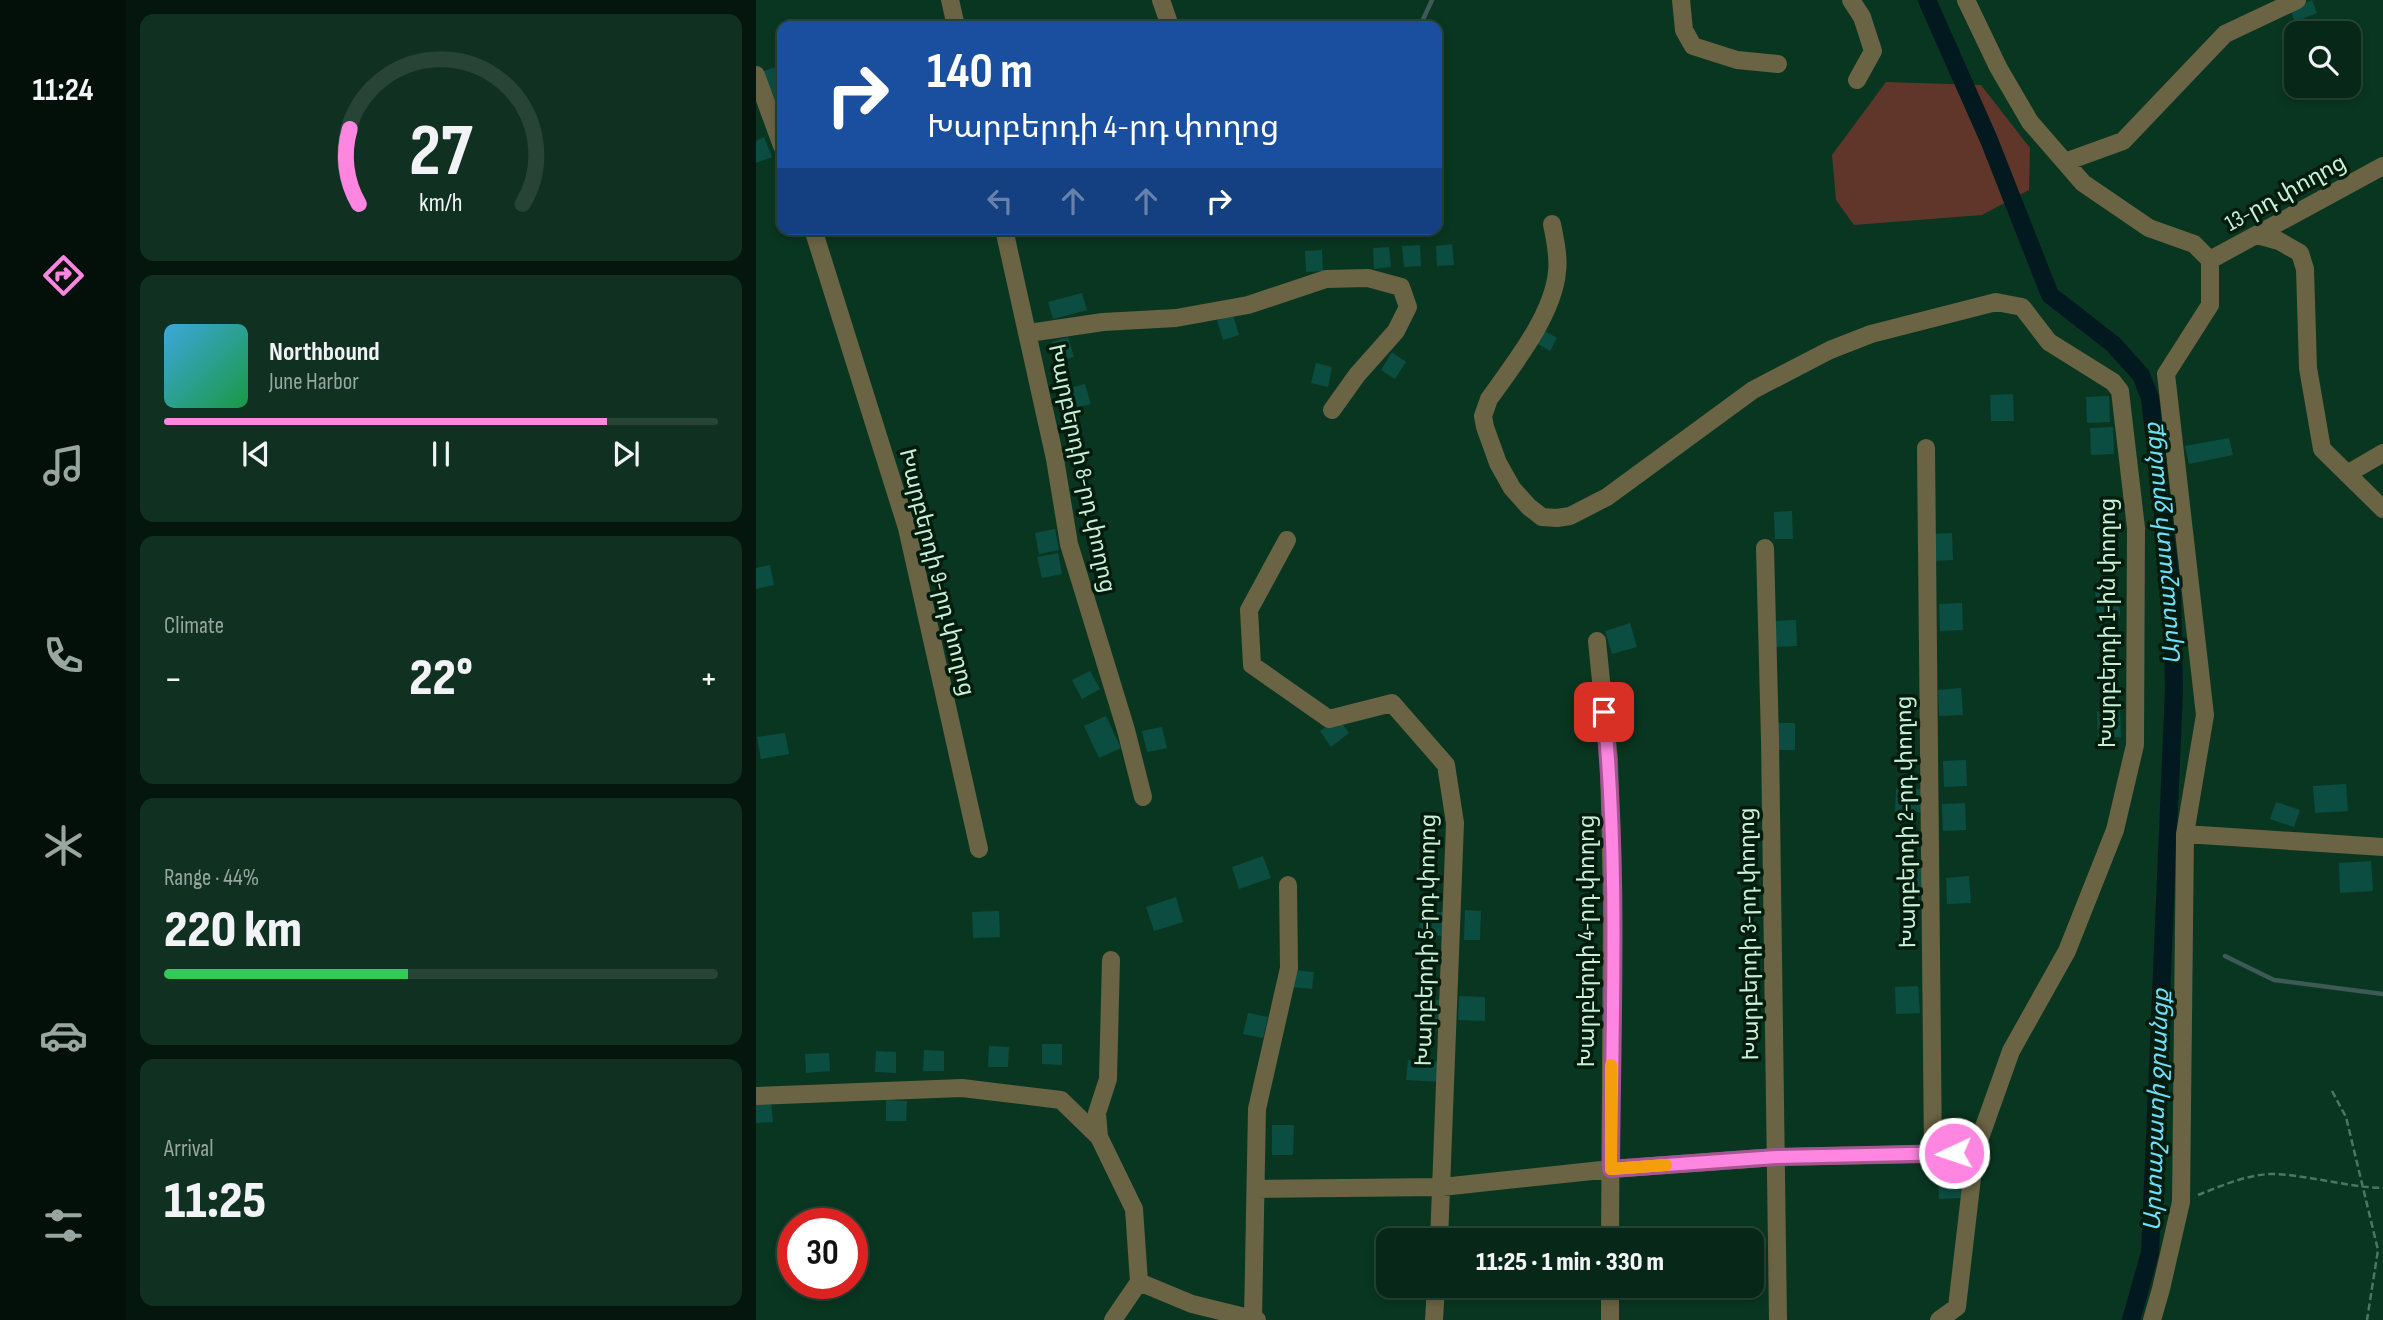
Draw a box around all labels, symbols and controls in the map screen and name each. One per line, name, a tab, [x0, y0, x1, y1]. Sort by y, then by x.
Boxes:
map controls	[2284, 21, 2361, 98]
button: search	[2284, 21, 2361, 98]
text: 140 m	[927, 43, 1033, 102]
icon: right	[812, 49, 903, 140]
text: 11:24	[32, 71, 94, 110]
text: 27	[409, 108, 473, 196]
text: Խարբերդի 4-րդ փողոց	[927, 108, 1279, 147]
street label: 13-րդ փողոց	[2220, 148, 2351, 238]
icon: left	[981, 182, 1019, 220]
icon: ahead	[1054, 182, 1092, 220]
icon: ahead	[1127, 182, 1165, 220]
icon: right	[1200, 182, 1238, 220]
text: km/h	[419, 187, 463, 218]
icon: directions	[39, 251, 88, 300]
text: Northbound	[269, 337, 380, 368]
street label: Խարբերդի 8-րդ փողոց	[1042, 341, 1122, 595]
text: June Harbor	[269, 368, 359, 396]
water label: Արտաշատի ջրանցք	[2137, 420, 2188, 666]
icon: previous	[237, 435, 275, 473]
icon: pause	[422, 435, 460, 473]
icon: next	[607, 435, 645, 473]
icon: music	[39, 441, 88, 490]
street label: Խարբերդի 9-րդ փողոց	[893, 446, 981, 699]
street label: Խարբերդի 1-ին փողոց	[2094, 498, 2122, 748]
text: Climate	[164, 612, 224, 640]
icon: phone	[39, 631, 88, 680]
text: 22°	[409, 647, 473, 710]
text: −	[164, 657, 183, 702]
text: +	[699, 657, 718, 702]
pin	[1574, 682, 1634, 742]
icon: arrive	[1585, 693, 1623, 731]
street label: Խարբերդի 2-րդ փողոց	[1890, 695, 1922, 949]
street label: Խարբերդի 3-րդ փողոց	[1733, 807, 1765, 1061]
street label: Խարբերդի 5-րդ փողոց	[1410, 813, 1442, 1067]
street label: Խարբերդի 4-րդ փողոց	[1573, 814, 1601, 1068]
icon: climate	[39, 821, 88, 870]
text: Range · 44%	[164, 864, 259, 892]
text: 220 km	[164, 899, 302, 962]
water label: Արտաշատի ջրանցք	[2138, 986, 2175, 1232]
icon: car	[39, 1011, 88, 1060]
position arrow	[1917, 1116, 1991, 1190]
text: Arrival	[164, 1135, 213, 1163]
text: 11:25	[164, 1170, 266, 1233]
icon: filters	[39, 1201, 88, 1250]
speed limit sign: 30	[777, 1208, 868, 1299]
text: 11:25 · 1 min · 330 m	[1476, 1247, 1664, 1278]

